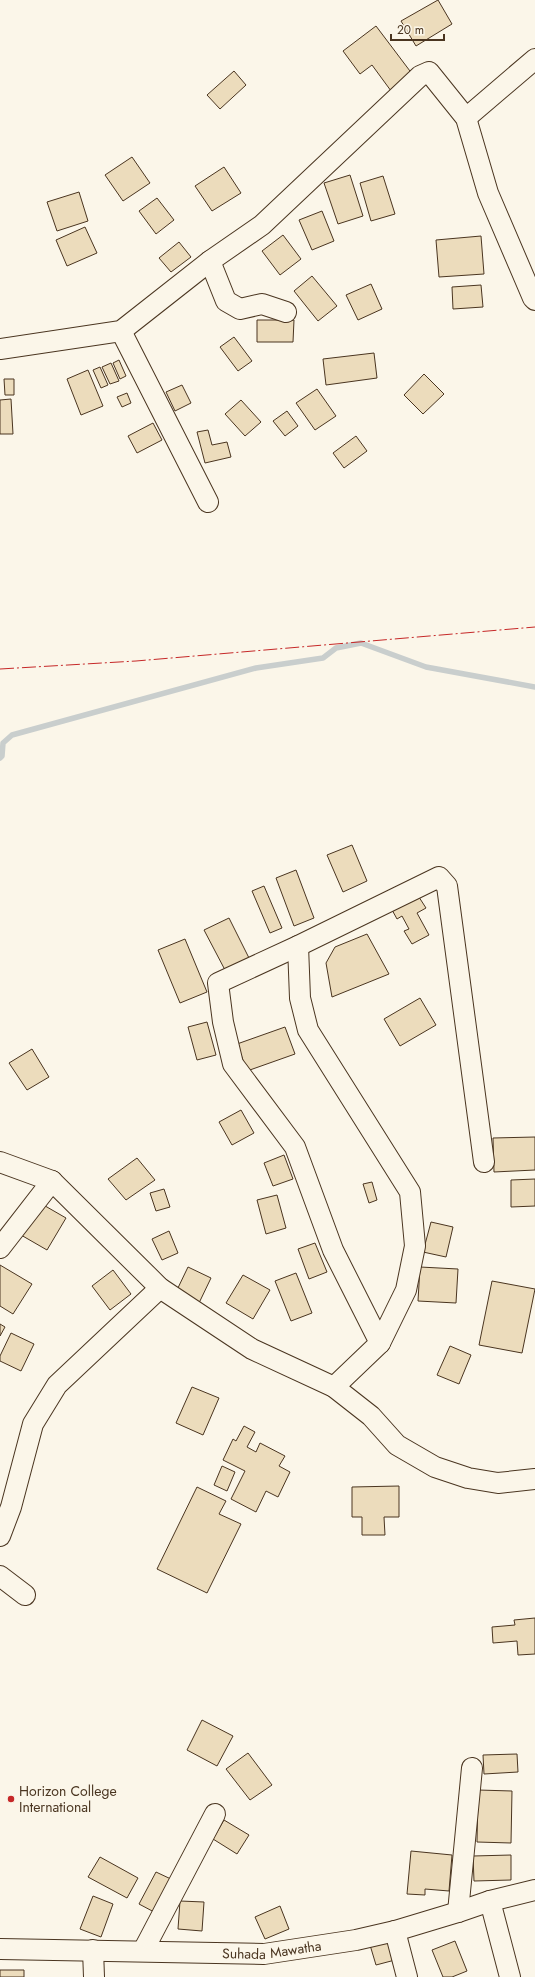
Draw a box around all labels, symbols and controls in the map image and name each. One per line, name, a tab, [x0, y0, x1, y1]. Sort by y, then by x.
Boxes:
scale bar	[391, 16, 444, 42]
text: 20 m	[397, 21, 424, 39]
place label: Horizon College International	[19, 1781, 117, 1817]
marker: Horizon College International	[6, 1794, 16, 1804]
street label: Suhada Mawatha	[222, 1935, 323, 1964]

